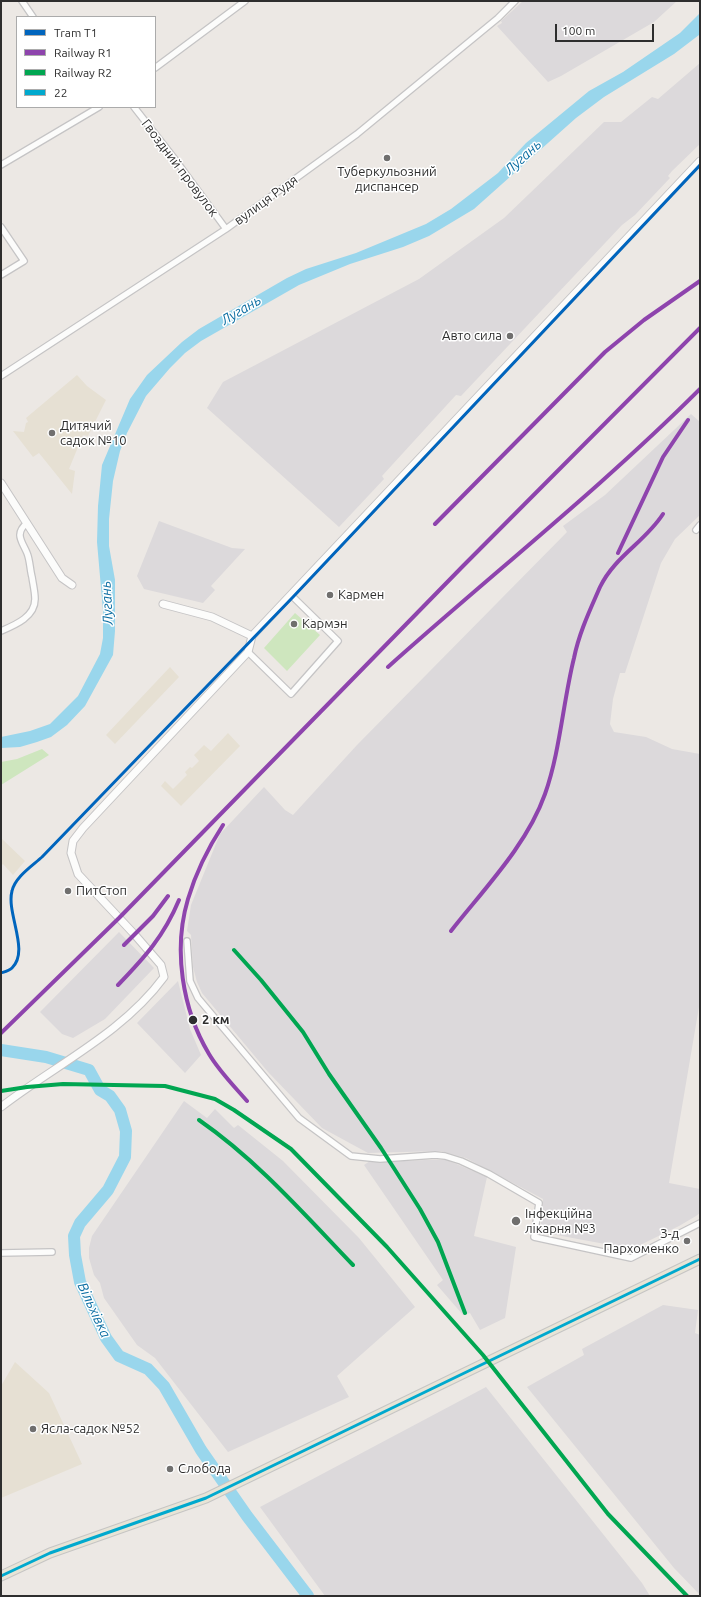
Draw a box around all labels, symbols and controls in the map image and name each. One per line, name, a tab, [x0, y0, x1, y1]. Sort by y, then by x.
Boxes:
legend	[16, 16, 156, 108]
scale bar	[557, 16, 656, 42]
text: 100 m	[562, 24, 595, 37]
text: Tram T1	[54, 26, 98, 39]
text: Railway R1	[54, 46, 112, 59]
text: Railway R2	[54, 66, 112, 79]
text: 22	[54, 86, 68, 99]
street label: Гвоздний провулок	[138, 116, 222, 220]
water label: Лугань	[501, 136, 545, 178]
marker: Туберкульозний диспансер	[382, 153, 392, 163]
place label: Туберкульозний диспансер	[337, 164, 437, 195]
street label: вулиця Рудя	[231, 172, 301, 228]
water label: Лугань	[218, 291, 264, 329]
place label: Авто сила	[442, 328, 502, 344]
marker: Авто сила	[505, 331, 515, 341]
place label: Дитячий садок №10	[60, 418, 127, 449]
marker: Дитячий садок №10	[47, 428, 57, 438]
water label: Лугань	[97, 581, 117, 625]
place label: Кармен	[338, 587, 384, 603]
marker: Кармен	[325, 590, 335, 600]
place label: Кармэн	[302, 616, 347, 632]
marker: Кармэн	[289, 619, 299, 629]
place label: ПитСтоп	[76, 883, 127, 899]
marker: ПитСтоп	[63, 886, 73, 896]
place label: 2 км	[202, 1012, 230, 1028]
marker: 2 км	[187, 1014, 199, 1026]
place label: Інфекційна лікарня №3	[525, 1206, 596, 1237]
marker: Інфекційна лікарня №3	[510, 1215, 522, 1227]
place label: З-д Пархоменко	[604, 1226, 679, 1257]
marker: З-д Пархоменко	[682, 1236, 692, 1246]
water label: Вільхівка	[74, 1280, 114, 1340]
place label: Ясла-садок №52	[41, 1421, 140, 1437]
marker: Ясла-садок №52	[28, 1424, 38, 1434]
place label: Слобода	[178, 1461, 231, 1477]
marker: Слобода	[165, 1464, 175, 1474]

